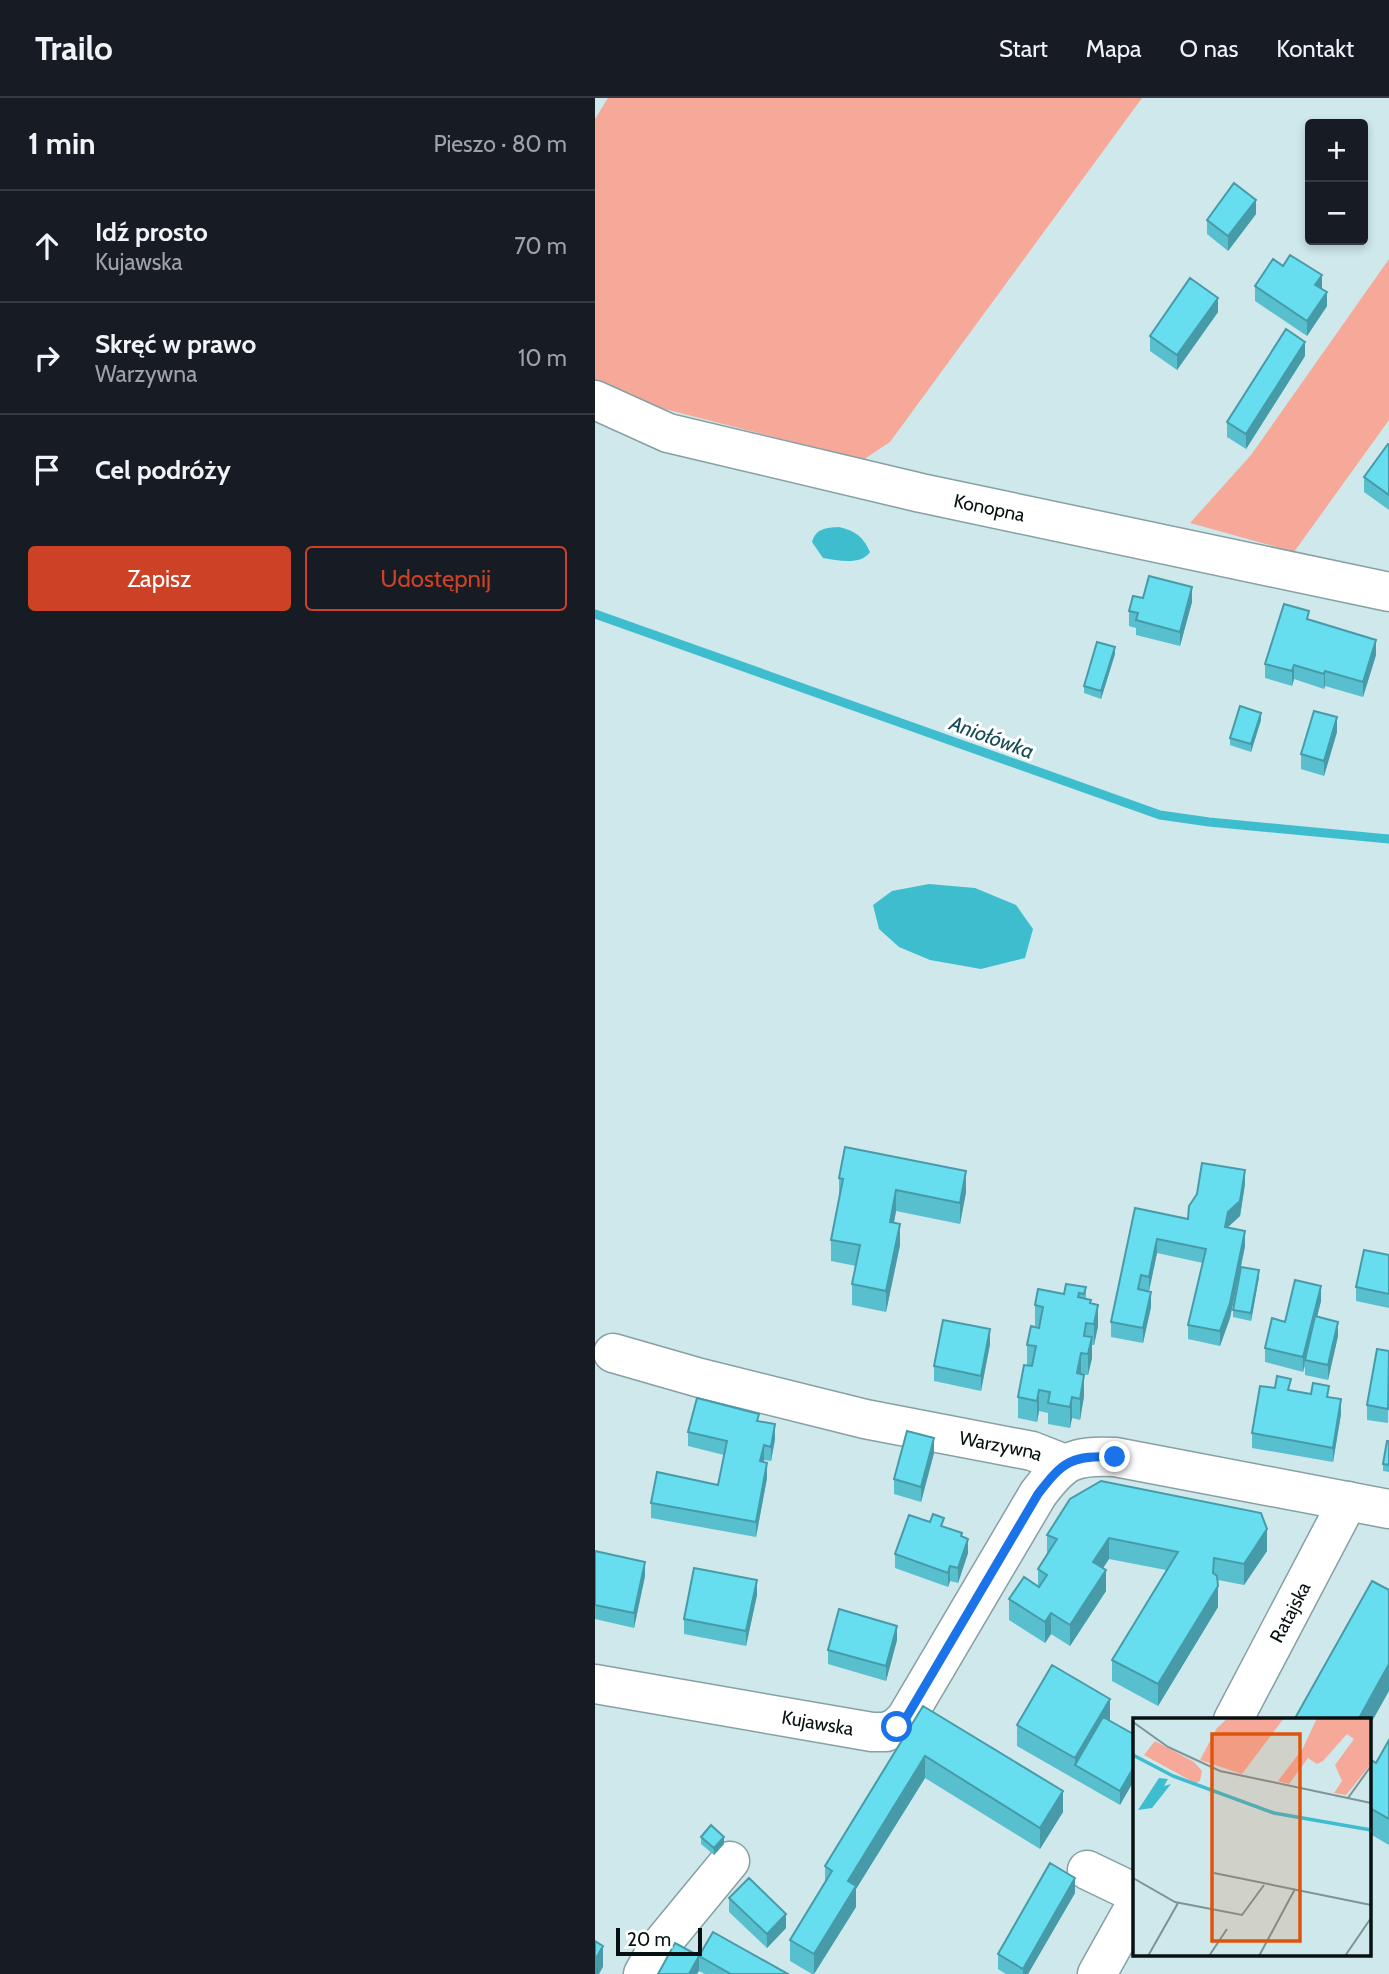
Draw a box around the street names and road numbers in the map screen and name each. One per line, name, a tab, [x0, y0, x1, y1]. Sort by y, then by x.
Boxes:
street label: Konopna	[952, 489, 1027, 526]
street label: Warzywna	[957, 1426, 1046, 1466]
street label: Ratajska	[1264, 1578, 1315, 1646]
street label: Kujawska	[780, 1705, 855, 1740]

